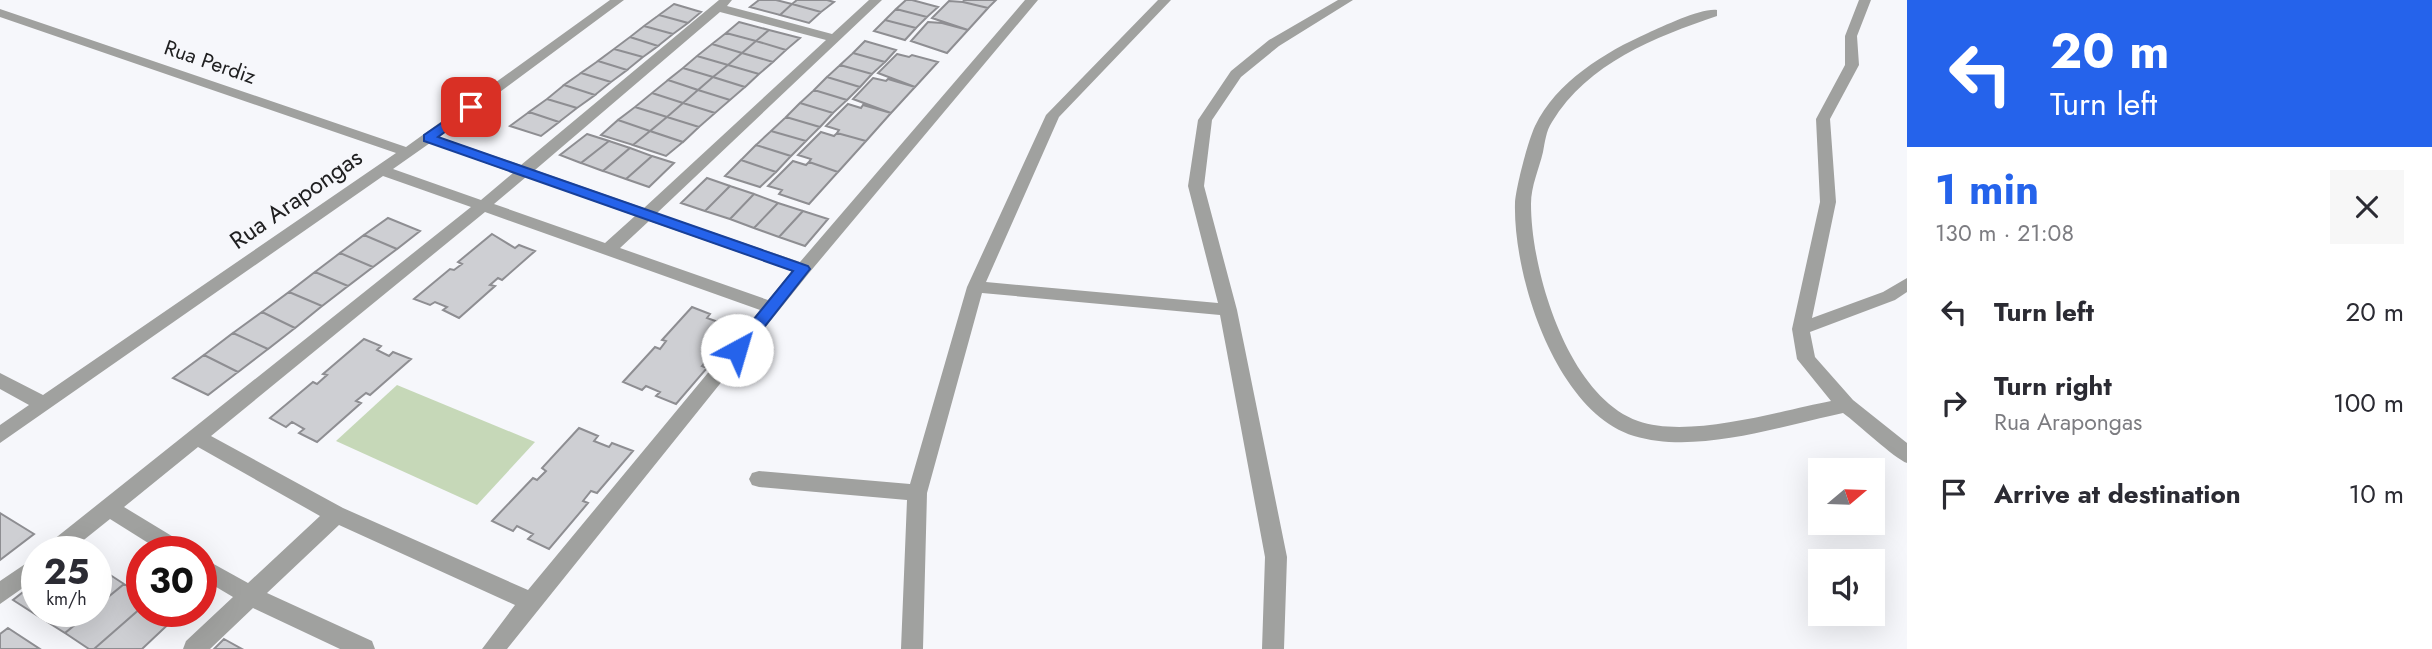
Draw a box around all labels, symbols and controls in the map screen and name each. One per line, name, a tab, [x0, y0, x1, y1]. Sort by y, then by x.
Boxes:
text: 20 m	[2050, 16, 2169, 86]
icon: left	[1935, 28, 2026, 119]
street label: Rua Perdiz	[160, 32, 260, 92]
pin	[441, 77, 501, 137]
text: Turn left	[2050, 81, 2157, 127]
icon: arrive	[452, 88, 490, 126]
street label: Rua Arapongas	[222, 140, 369, 257]
text: 1 min	[1935, 159, 2039, 220]
button: close	[2330, 170, 2404, 244]
text: 130 m · 21:08	[1935, 216, 2074, 250]
icon: left	[1935, 293, 1973, 331]
text: Turn left	[1994, 293, 2094, 331]
text: 20 m	[2346, 293, 2404, 331]
position arrow	[700, 313, 774, 387]
text: Turn right	[1994, 367, 2112, 405]
icon: right	[1935, 384, 1973, 422]
text: 100 m	[2333, 384, 2404, 422]
text: Rua Arapongas	[1994, 405, 2142, 439]
north arrow	[1808, 458, 1885, 536]
map controls	[1808, 458, 1885, 626]
icon: arrive	[1935, 475, 1973, 513]
text: Arrive at destination	[1994, 475, 2241, 513]
text: 10 m	[2349, 475, 2404, 513]
speed limit sign: 30	[126, 536, 217, 627]
text: 25	[44, 547, 89, 597]
button: sound	[1808, 549, 1885, 626]
text: km/h	[46, 586, 87, 612]

